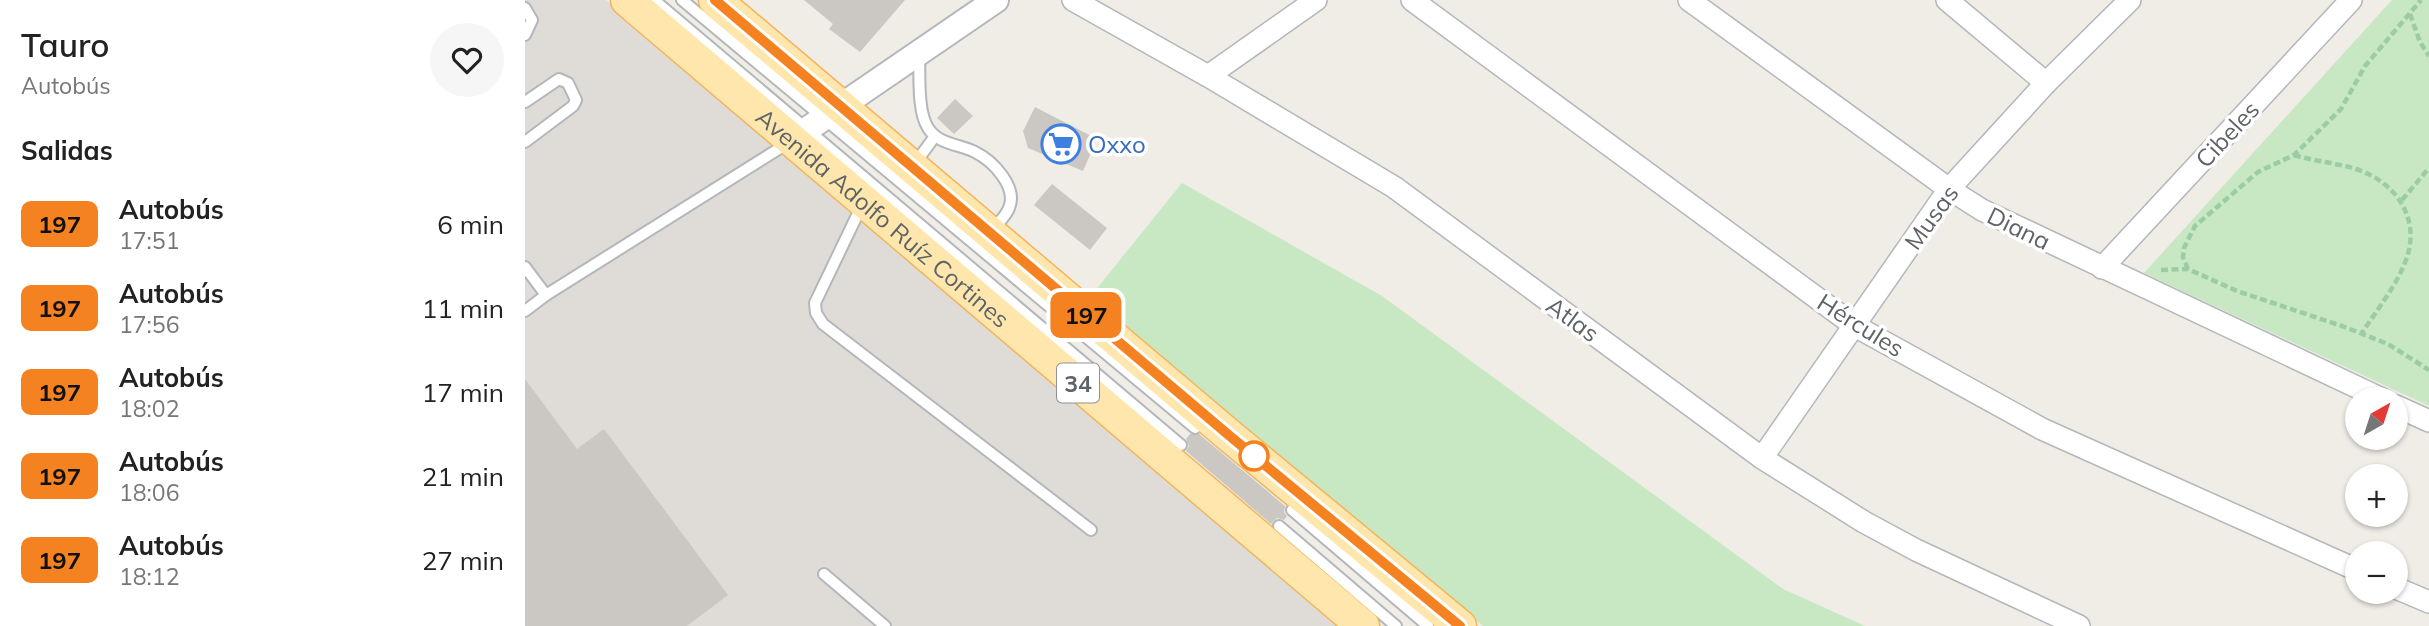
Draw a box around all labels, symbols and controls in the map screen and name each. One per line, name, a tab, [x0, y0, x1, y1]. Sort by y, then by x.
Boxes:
button: heart	[430, 23, 504, 97]
text: Tauro	[21, 24, 109, 65]
text: Autobús	[21, 71, 111, 100]
street label: Cibeles	[2189, 94, 2265, 174]
street label: Avenida Adolfo Ruíz Cortines	[750, 101, 1016, 334]
supermarket icon: Oxxo	[1040, 123, 1082, 165]
place label: Oxxo	[1088, 129, 1146, 159]
text: Salidas	[21, 134, 113, 167]
street label: Musas	[1898, 179, 1964, 255]
text: Autobús	[119, 193, 224, 226]
street label: Diana	[1983, 200, 2055, 256]
text: 6 min	[437, 208, 504, 241]
text: 197	[38, 209, 81, 239]
text: 17:51	[119, 226, 179, 255]
text: Autobús	[119, 277, 224, 310]
street label: Hércules	[1812, 287, 1910, 363]
street label: Atlas	[1541, 290, 1605, 348]
text: 11 min	[422, 292, 504, 325]
line badge: 197	[1046, 292, 1126, 338]
text: 197	[38, 293, 81, 323]
text: 197	[1064, 300, 1108, 330]
text: 17:56	[119, 310, 179, 339]
text: Autobús	[119, 361, 224, 394]
road number: 34	[1057, 364, 1099, 402]
text: 17 min	[422, 376, 504, 409]
text: 197	[38, 377, 81, 407]
north arrow	[2345, 387, 2408, 450]
map controls	[2345, 387, 2408, 604]
text: 18:02	[119, 394, 179, 423]
unlabelled marker	[1239, 441, 1269, 471]
text: Autobús	[119, 445, 224, 478]
text: 21 min	[422, 460, 504, 493]
text: 197	[38, 461, 81, 491]
button: +	[2345, 464, 2408, 527]
text: 18:06	[119, 478, 179, 507]
text: Autobús	[119, 529, 224, 562]
button: −	[2345, 541, 2408, 604]
text: 27 min	[422, 544, 504, 577]
text: 197	[38, 545, 81, 575]
text: 18:12	[119, 562, 179, 591]

